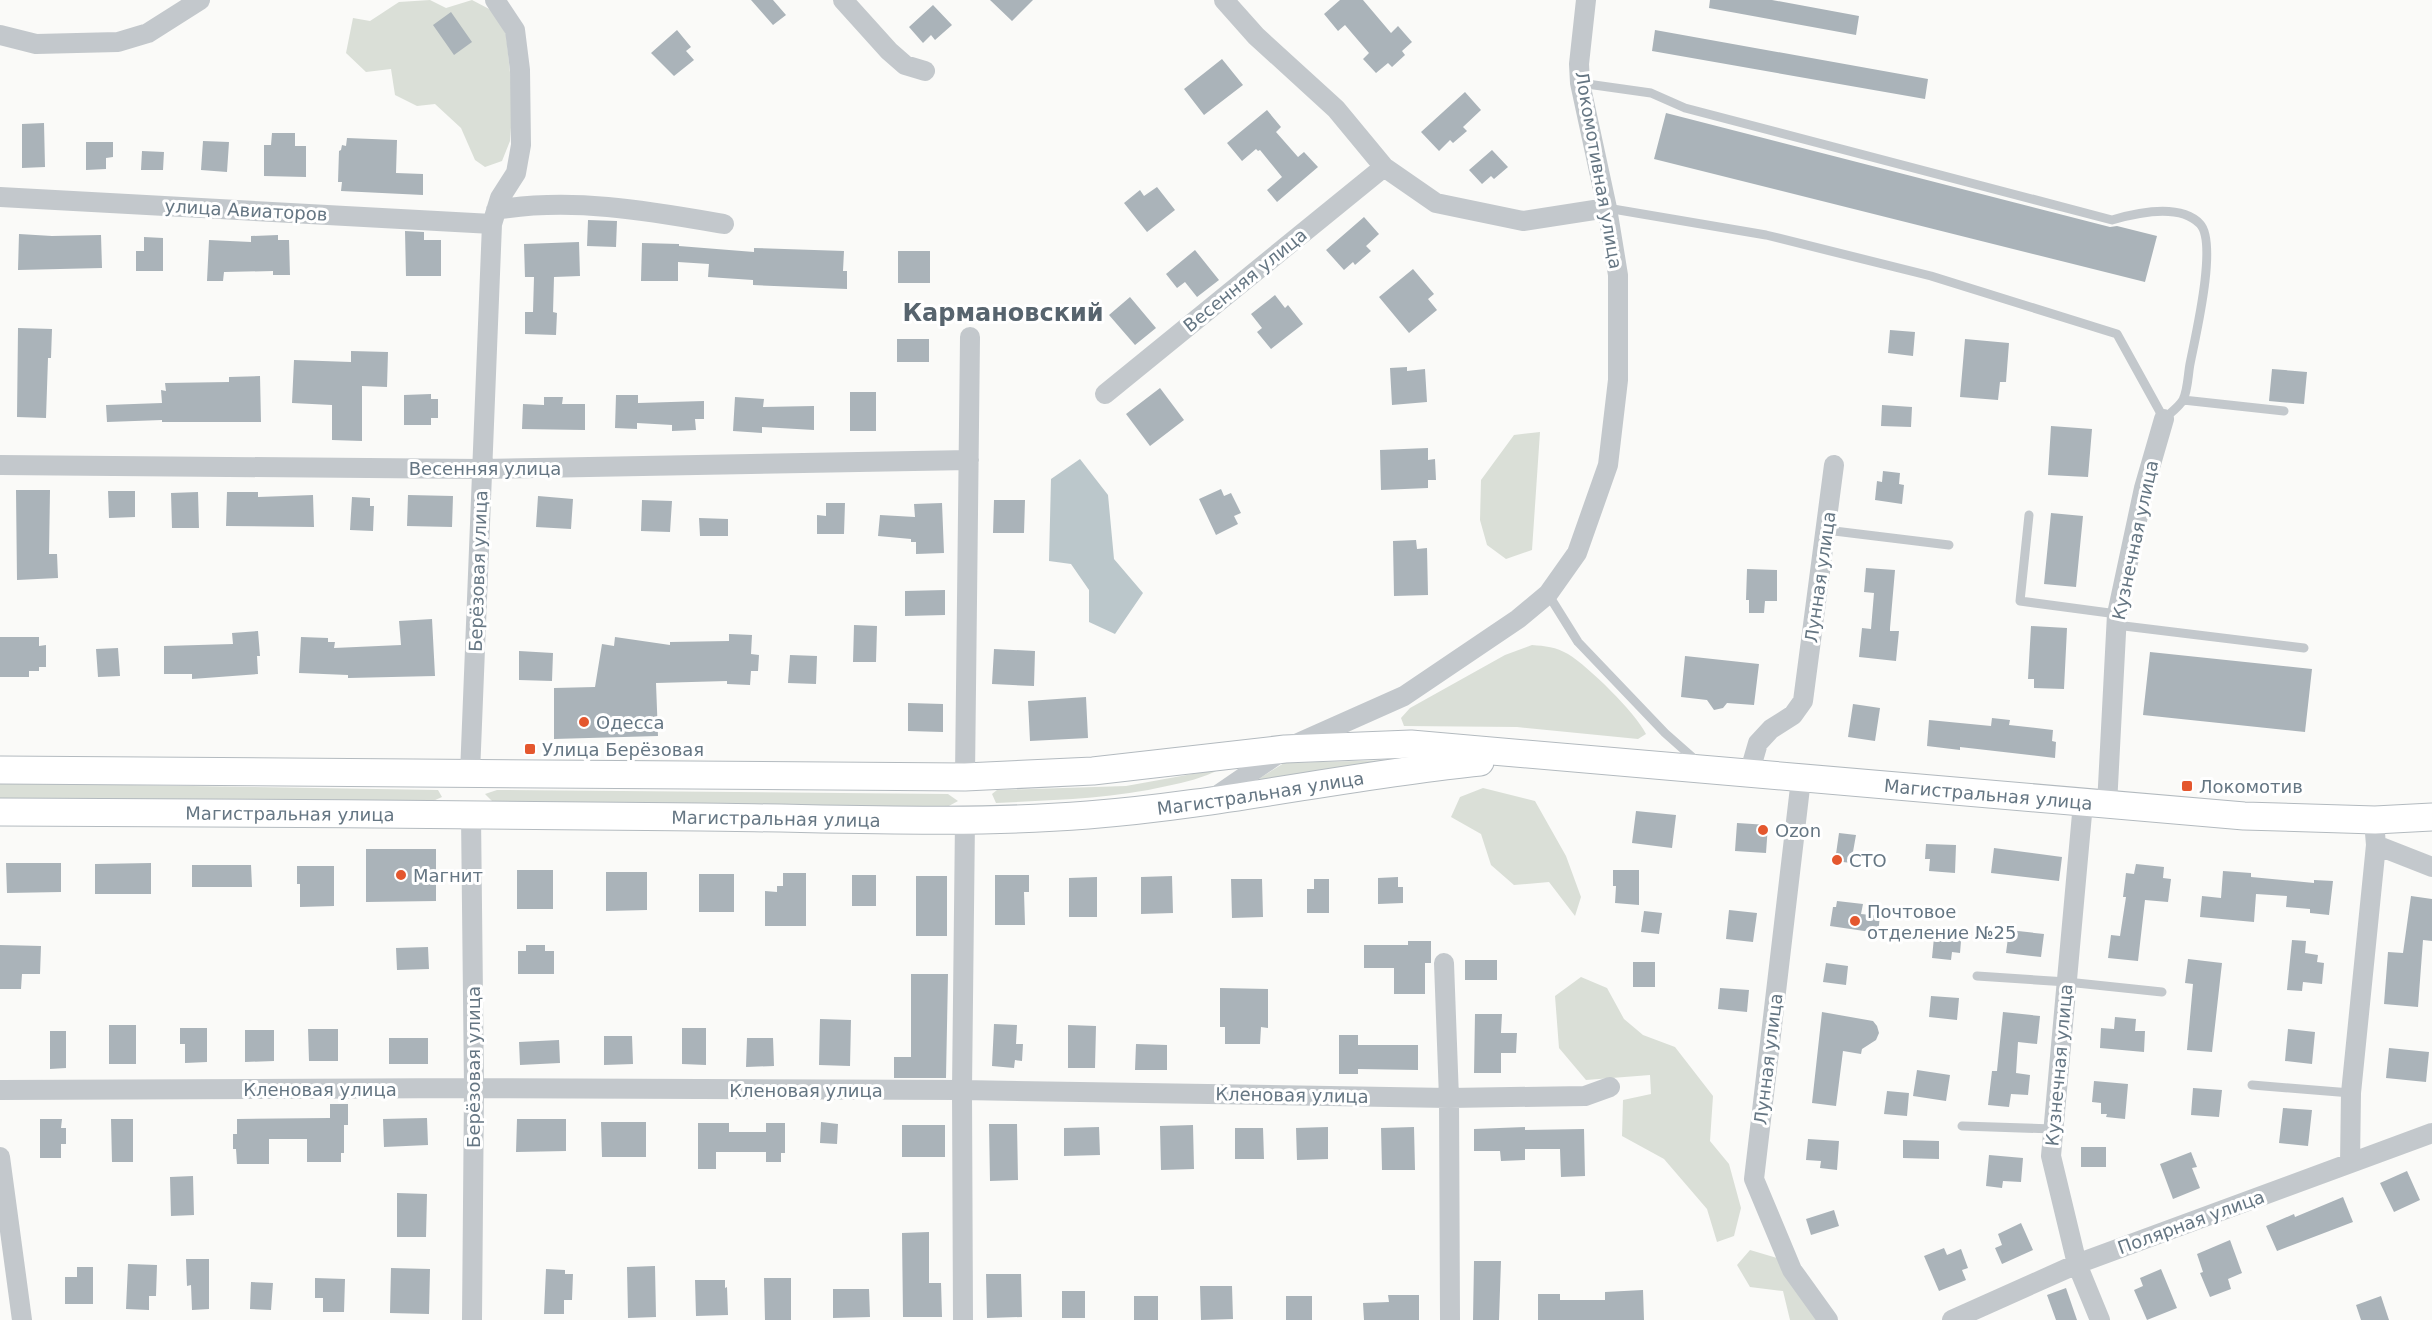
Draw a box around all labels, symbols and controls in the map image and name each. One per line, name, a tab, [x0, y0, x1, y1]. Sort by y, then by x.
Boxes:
street label: Локомотивная улица	[1571, 70, 1627, 270]
street label: улица Авиаторов	[164, 195, 328, 225]
street label: Весенняя улица	[1179, 224, 1311, 336]
district label: Кармановский	[902, 299, 1104, 327]
street label: Весенняя улица	[409, 458, 561, 479]
street label: Кузнечная улица	[2108, 458, 2162, 622]
street label: Берёзовая улица	[465, 490, 491, 652]
street label: Лунная улица	[1800, 510, 1840, 644]
place label: Одесса	[596, 712, 665, 733]
marker: Одесса	[577, 715, 591, 729]
place label: Улица Берёзовая	[542, 739, 704, 760]
marker: Улица Берёзовая	[523, 742, 537, 756]
street label: Магистральная улица	[1156, 767, 1365, 819]
street label: Магистральная улица	[1883, 774, 2093, 813]
place label: Локомотив	[2199, 776, 2303, 797]
marker: Локомотив	[2180, 779, 2194, 793]
street label: Магистральная улица	[185, 802, 395, 825]
street label: Магистральная улица	[671, 806, 881, 830]
place label: Ozon	[1775, 820, 1821, 841]
marker: Ozon	[1756, 823, 1770, 837]
place label: СТО	[1849, 850, 1887, 871]
marker: СТО	[1830, 853, 1844, 867]
place label: Магнит	[413, 865, 483, 886]
marker: Магнит	[394, 868, 408, 882]
place label: Почтовое отделение №25	[1867, 901, 2016, 943]
marker: Почтовое отделение №25	[1848, 914, 1862, 928]
street label: Кузнечная улица	[2041, 983, 2077, 1147]
street label: Берёзовая улица	[463, 986, 484, 1148]
street label: Лунная улица	[1750, 992, 1786, 1126]
street label: Кленовая улица	[243, 1079, 397, 1100]
street label: Кленовая улица	[729, 1080, 883, 1101]
street label: Кленовая улица	[1215, 1083, 1369, 1107]
street label: Полярная улица	[2115, 1186, 2267, 1258]

